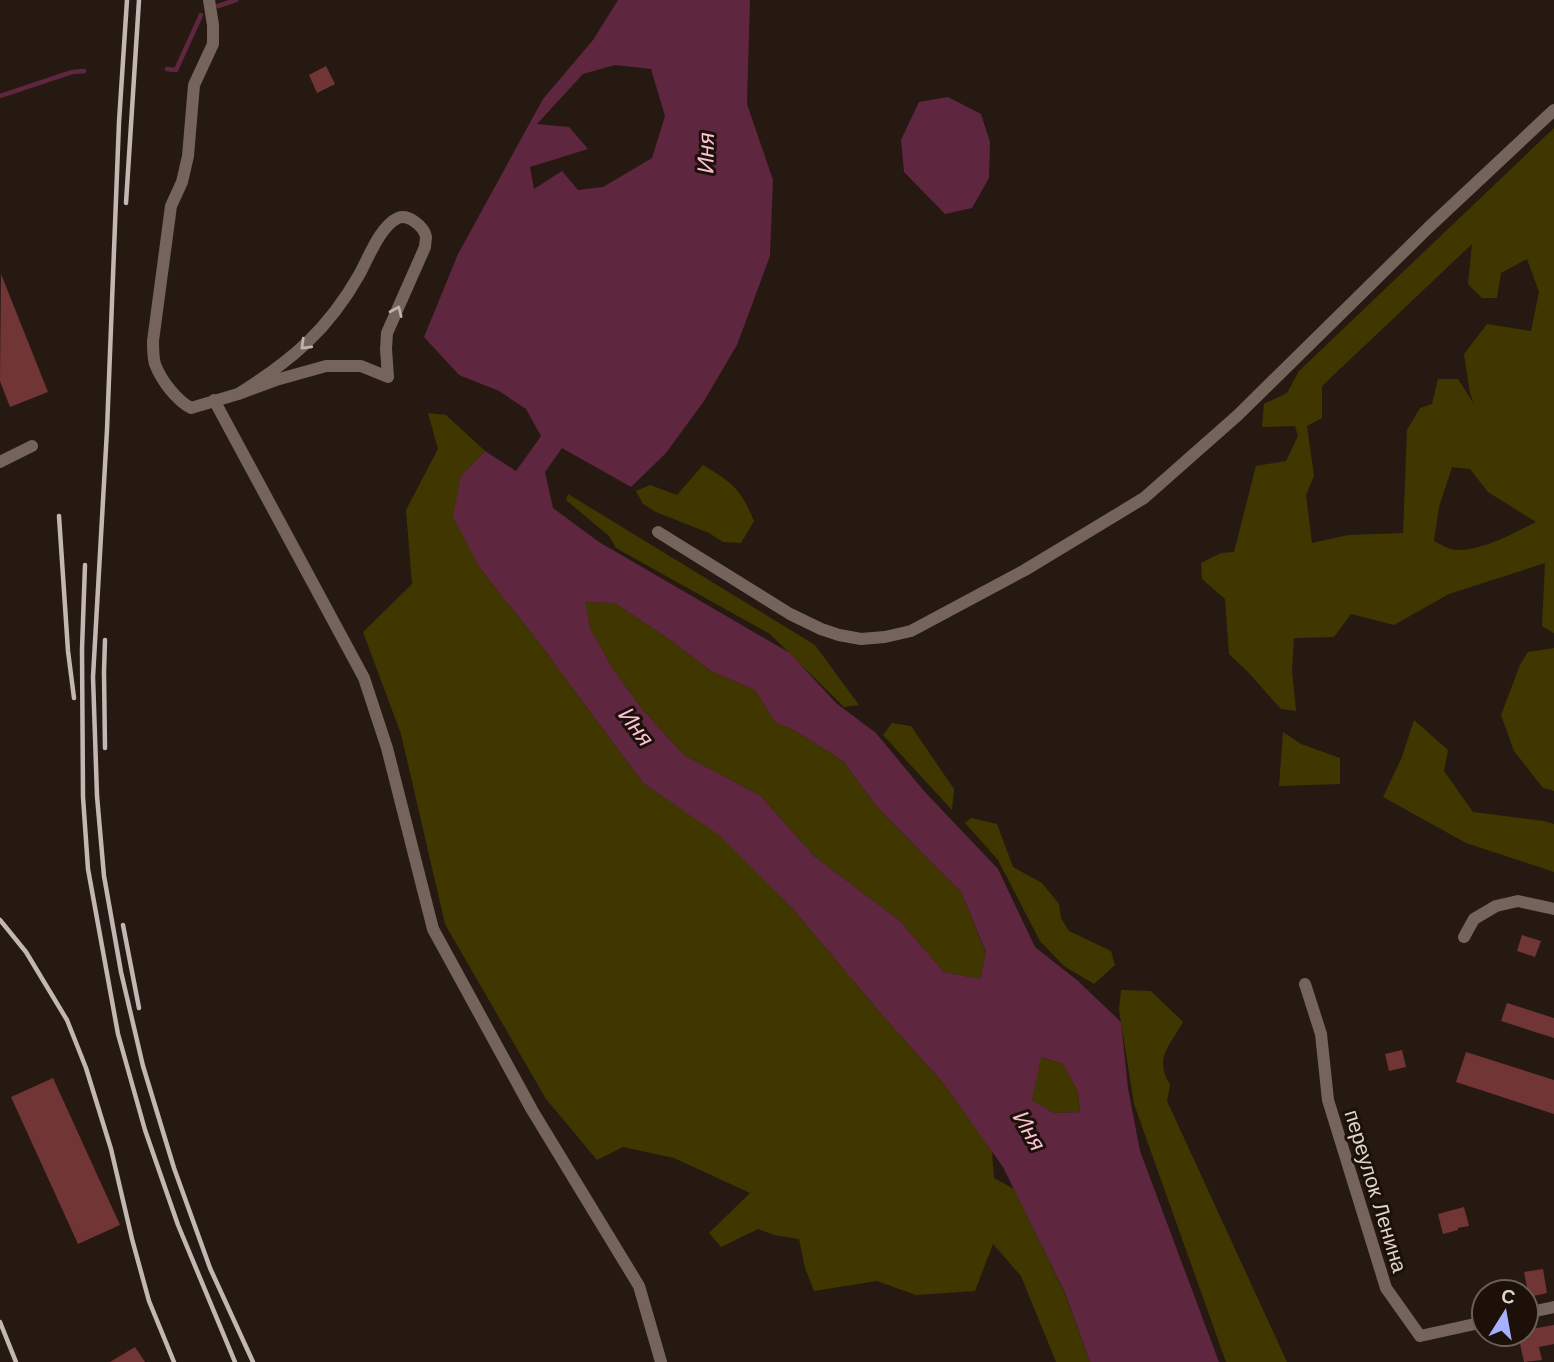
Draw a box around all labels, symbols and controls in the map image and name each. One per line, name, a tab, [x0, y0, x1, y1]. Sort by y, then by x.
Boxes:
water label: Иня	[692, 132, 720, 174]
one-way arrow	[389, 306, 403, 319]
one-way arrow	[300, 336, 313, 349]
water label: Иня	[613, 702, 659, 752]
water label: Иня	[1007, 1106, 1051, 1156]
street label: переулок Ленина	[1339, 1107, 1413, 1276]
north arrow	[1470, 1278, 1540, 1348]
text: С	[1499, 1284, 1517, 1309]

